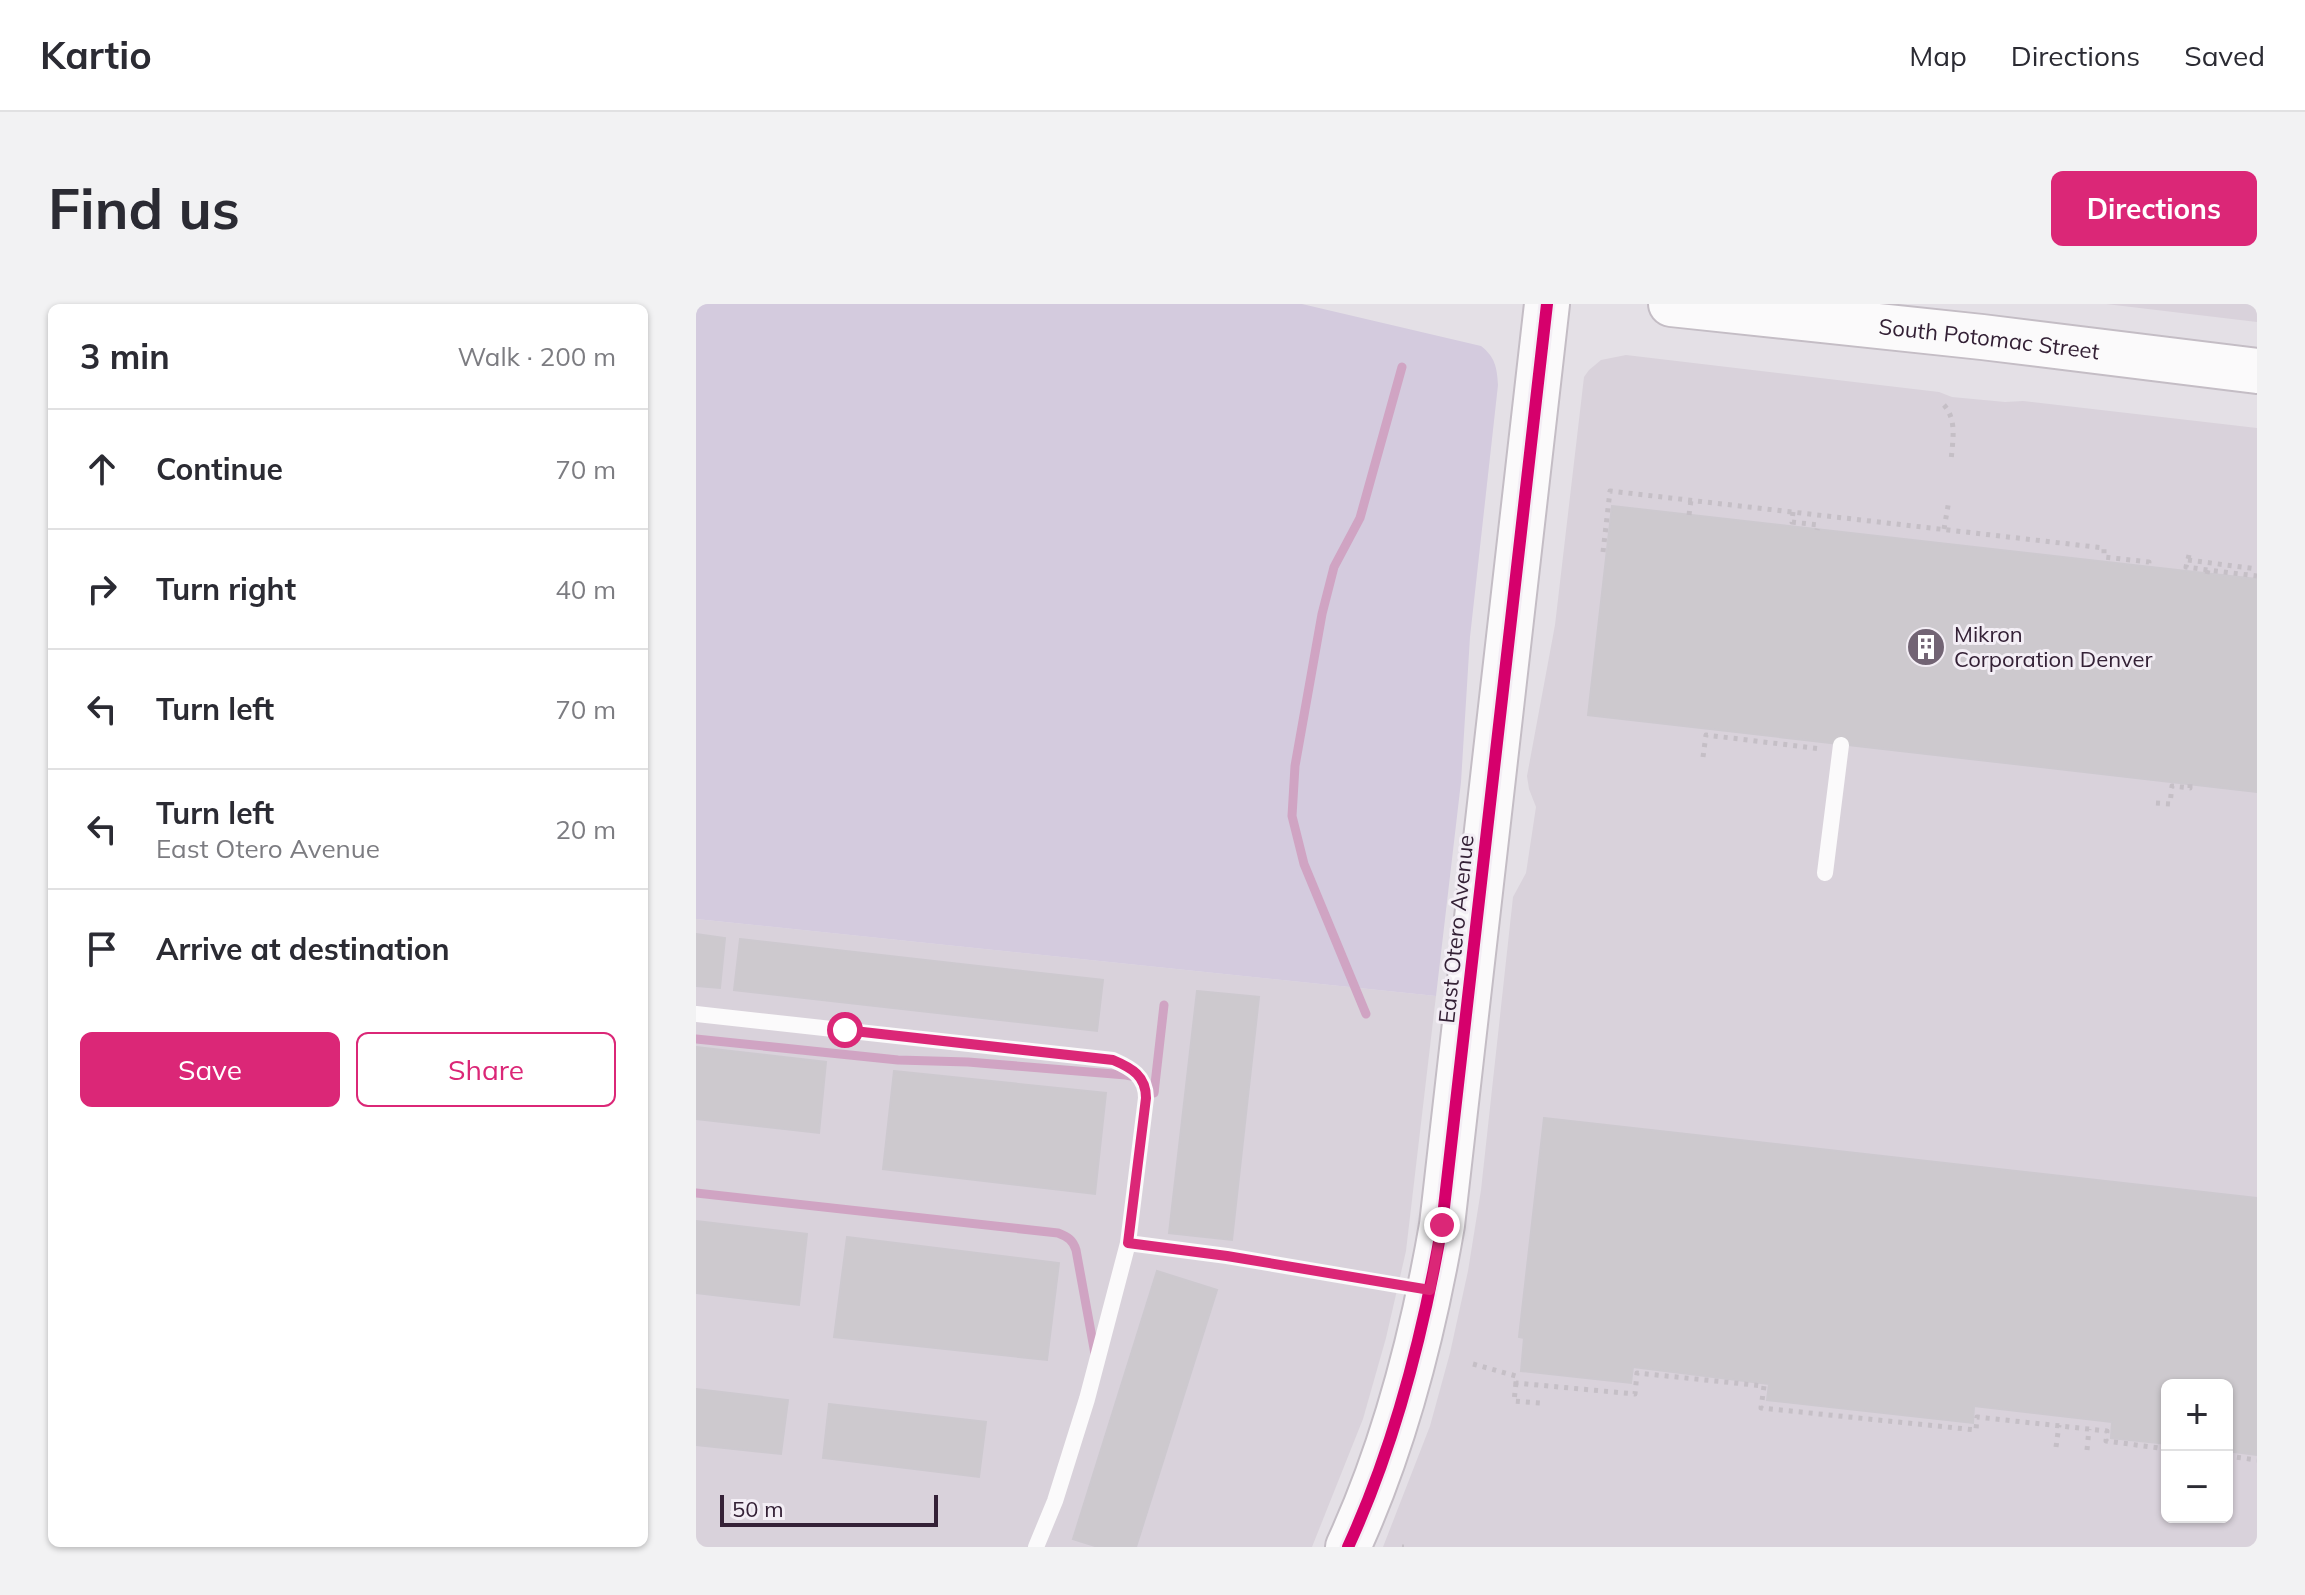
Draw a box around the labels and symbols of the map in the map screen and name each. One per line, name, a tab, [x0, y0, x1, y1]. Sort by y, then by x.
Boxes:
street label: South Potomac Street	[1877, 312, 2101, 365]
place label: Mikron Corporation Denver	[1954, 620, 2152, 673]
building icon: Mikron Corporation Denver	[1905, 626, 1947, 668]
street label: East Otero Avenue	[1432, 833, 1480, 1025]
route start	[827, 1012, 863, 1048]
route end	[1424, 1207, 1460, 1243]
scale bar	[720, 1491, 938, 1527]

